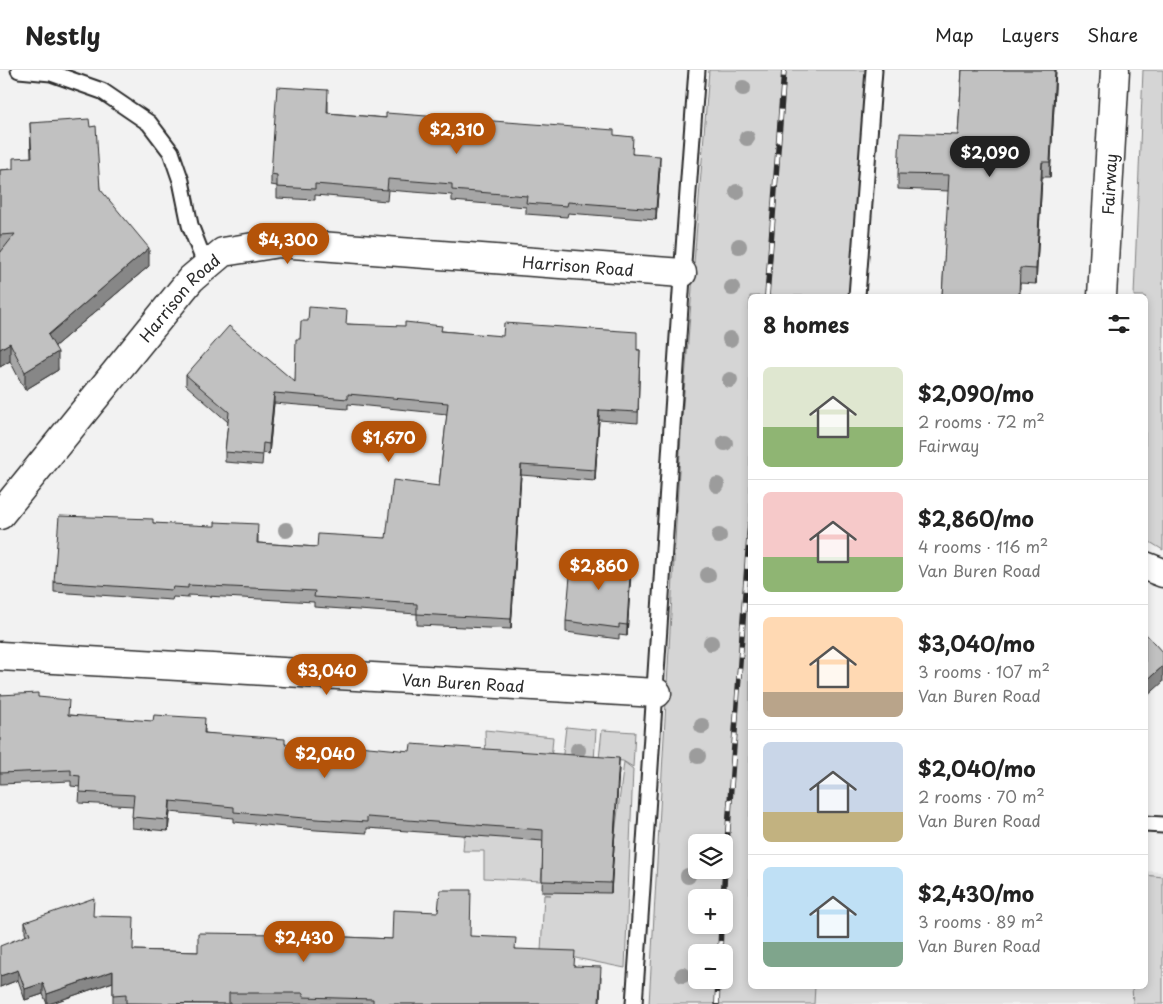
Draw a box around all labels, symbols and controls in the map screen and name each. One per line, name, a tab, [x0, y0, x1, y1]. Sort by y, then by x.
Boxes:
text: Nestly	[25, 17, 101, 53]
text: Map	[935, 21, 974, 48]
text: Layers	[1002, 21, 1059, 48]
text: Share	[1087, 21, 1138, 48]
pin: $2,310	[416, 112, 498, 155]
text: $2,310	[430, 117, 484, 141]
pin: $2,090	[949, 136, 1031, 178]
text: $2,090	[961, 140, 1019, 164]
street label: Fairway	[1095, 153, 1122, 216]
pin: $4,300	[247, 222, 329, 265]
text: $4,300	[258, 227, 318, 251]
street label: Harrison Road	[133, 248, 225, 347]
street label: Harrison Road	[521, 249, 635, 281]
text: 8 homes	[763, 308, 849, 340]
icon: filters	[1105, 310, 1133, 338]
text: $2,090/mo	[918, 377, 1034, 409]
icon: home	[803, 387, 863, 447]
text: 2 rooms · 72 m²	[918, 409, 1045, 433]
pin: $1,670	[348, 420, 430, 463]
text: $1,670	[362, 425, 416, 449]
text: Fairway	[918, 433, 979, 457]
text: $2,860/mo	[918, 502, 1034, 534]
icon: home	[803, 512, 863, 572]
text: 4 rooms · 116 m²	[918, 534, 1048, 558]
pin: $2,860	[558, 548, 640, 591]
text: $2,860	[570, 553, 628, 577]
text: Van Buren Road	[918, 558, 1041, 582]
text: $3,040/mo	[918, 627, 1035, 659]
icon: home	[803, 637, 863, 697]
pin: $3,040	[286, 654, 368, 696]
text: $3,040	[298, 658, 356, 682]
text: 3 rooms · 107 m²	[918, 659, 1050, 683]
street label: Van Buren Road	[401, 667, 525, 698]
text: Van Buren Road	[918, 683, 1041, 707]
pin: $2,040	[284, 736, 366, 779]
text: $2,040	[295, 741, 355, 765]
text: $2,040/mo	[918, 752, 1036, 784]
icon: home	[803, 762, 863, 822]
text: 2 rooms · 70 m²	[918, 784, 1045, 808]
text: Van Buren Road	[918, 808, 1041, 832]
map controls	[688, 834, 733, 989]
button: layers	[688, 834, 733, 879]
text: $2,430/mo	[918, 877, 1034, 909]
icon: home	[803, 887, 863, 947]
button: +	[688, 889, 733, 934]
text: 3 rooms · 89 m²	[918, 909, 1043, 933]
pin: $2,430	[263, 920, 345, 963]
text: $2,430	[275, 925, 333, 949]
text: Van Buren Road	[918, 933, 1041, 957]
button: −	[688, 944, 733, 989]

